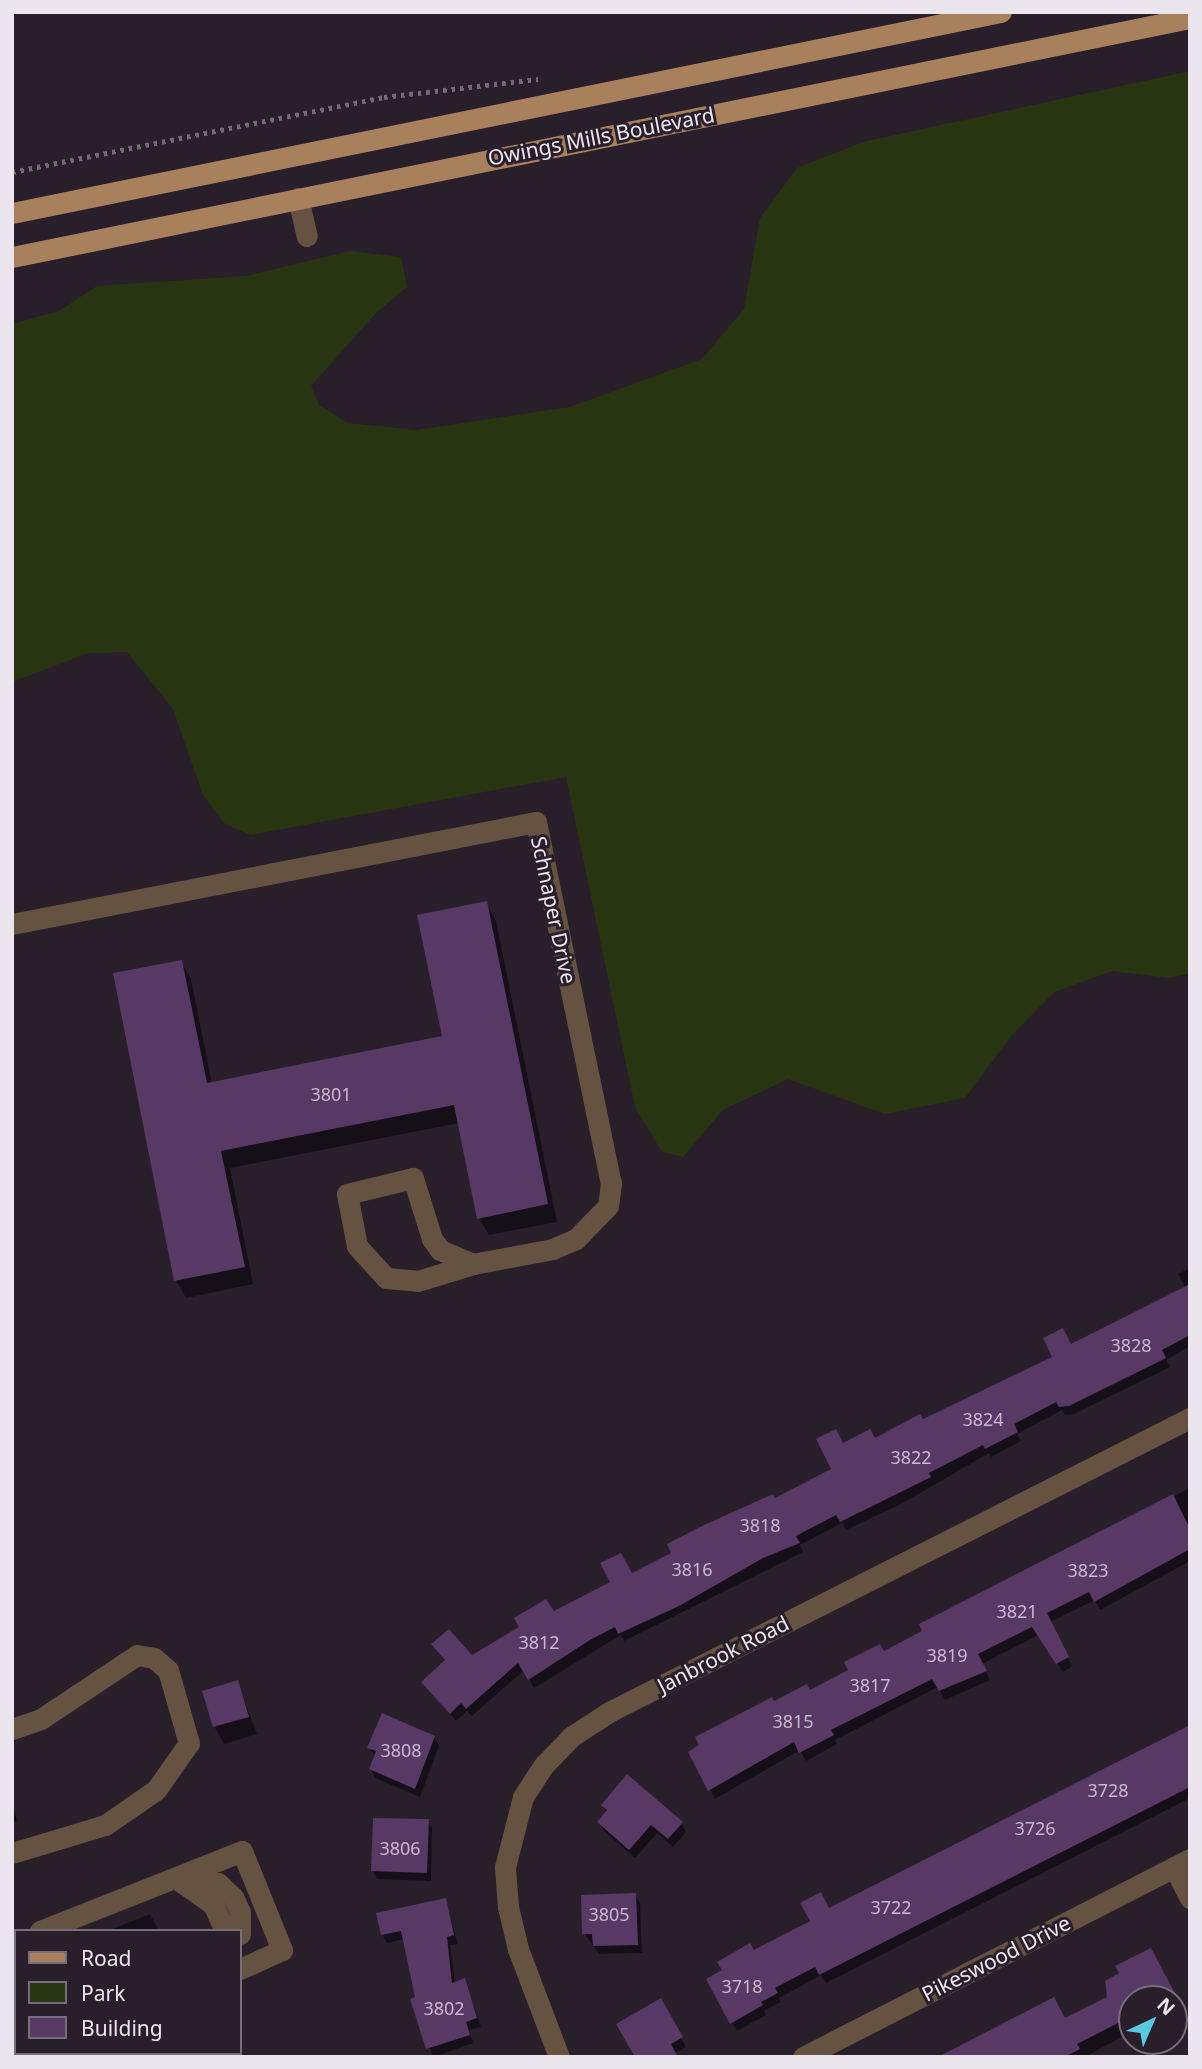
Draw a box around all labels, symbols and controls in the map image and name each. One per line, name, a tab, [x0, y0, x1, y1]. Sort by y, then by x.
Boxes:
street label: Owings Mills Boulevard	[486, 102, 716, 170]
street label: Schnaper Drive	[526, 834, 582, 986]
house number: 3801	[310, 1083, 352, 1105]
house number: 3828	[1110, 1334, 1152, 1356]
house number: 3824	[962, 1408, 1004, 1430]
house number: 3822	[890, 1446, 932, 1468]
house number: 3818	[739, 1514, 781, 1536]
house number: 3816	[671, 1558, 713, 1580]
house number: 3823	[1067, 1559, 1109, 1581]
house number: 3821	[996, 1600, 1038, 1622]
street label: Janbrook Road	[653, 1610, 793, 1698]
house number: 3812	[518, 1631, 560, 1653]
house number: 3819	[926, 1644, 968, 1666]
house number: 3817	[849, 1674, 891, 1696]
house number: 3815	[772, 1710, 814, 1732]
house number: 3808	[380, 1739, 422, 1761]
house number: 3728	[1087, 1779, 1129, 1801]
house number: 3726	[1014, 1817, 1056, 1839]
house number: 3806	[379, 1837, 421, 1859]
house number: 3722	[870, 1896, 912, 1918]
house number: 3805	[588, 1903, 630, 1925]
street label: Pikeswood Drive	[917, 1910, 1075, 2006]
legend	[14, 1929, 242, 2055]
text: Road	[81, 1944, 131, 1972]
house number: 3718	[721, 1975, 763, 1997]
text: Park	[81, 1979, 125, 2007]
north arrow	[1118, 1985, 1188, 2055]
text: N	[1152, 1992, 1181, 2021]
house number: 3802	[423, 1997, 465, 2019]
text: Building	[81, 2014, 163, 2042]

